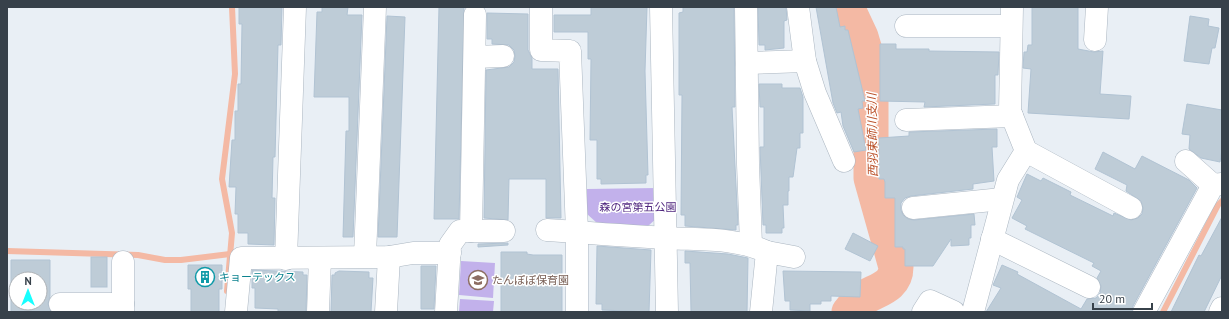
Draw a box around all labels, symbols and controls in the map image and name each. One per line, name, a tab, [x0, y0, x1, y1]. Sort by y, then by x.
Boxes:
water label: 西羽束師川支川	[864, 91, 880, 177]
park label: 森の宮第五公園	[600, 200, 677, 214]
building icon: キョーテックス	[194, 266, 216, 288]
school or university icon: たんぽぽ保育園	[467, 269, 489, 291]
place label: キョーテックス	[219, 270, 296, 284]
north arrow	[8, 271, 48, 311]
place label: たんぽぽ保育園	[492, 273, 569, 287]
text: N	[24, 274, 32, 288]
scale bar	[1093, 285, 1152, 311]
text: 20 m	[1099, 291, 1125, 306]

